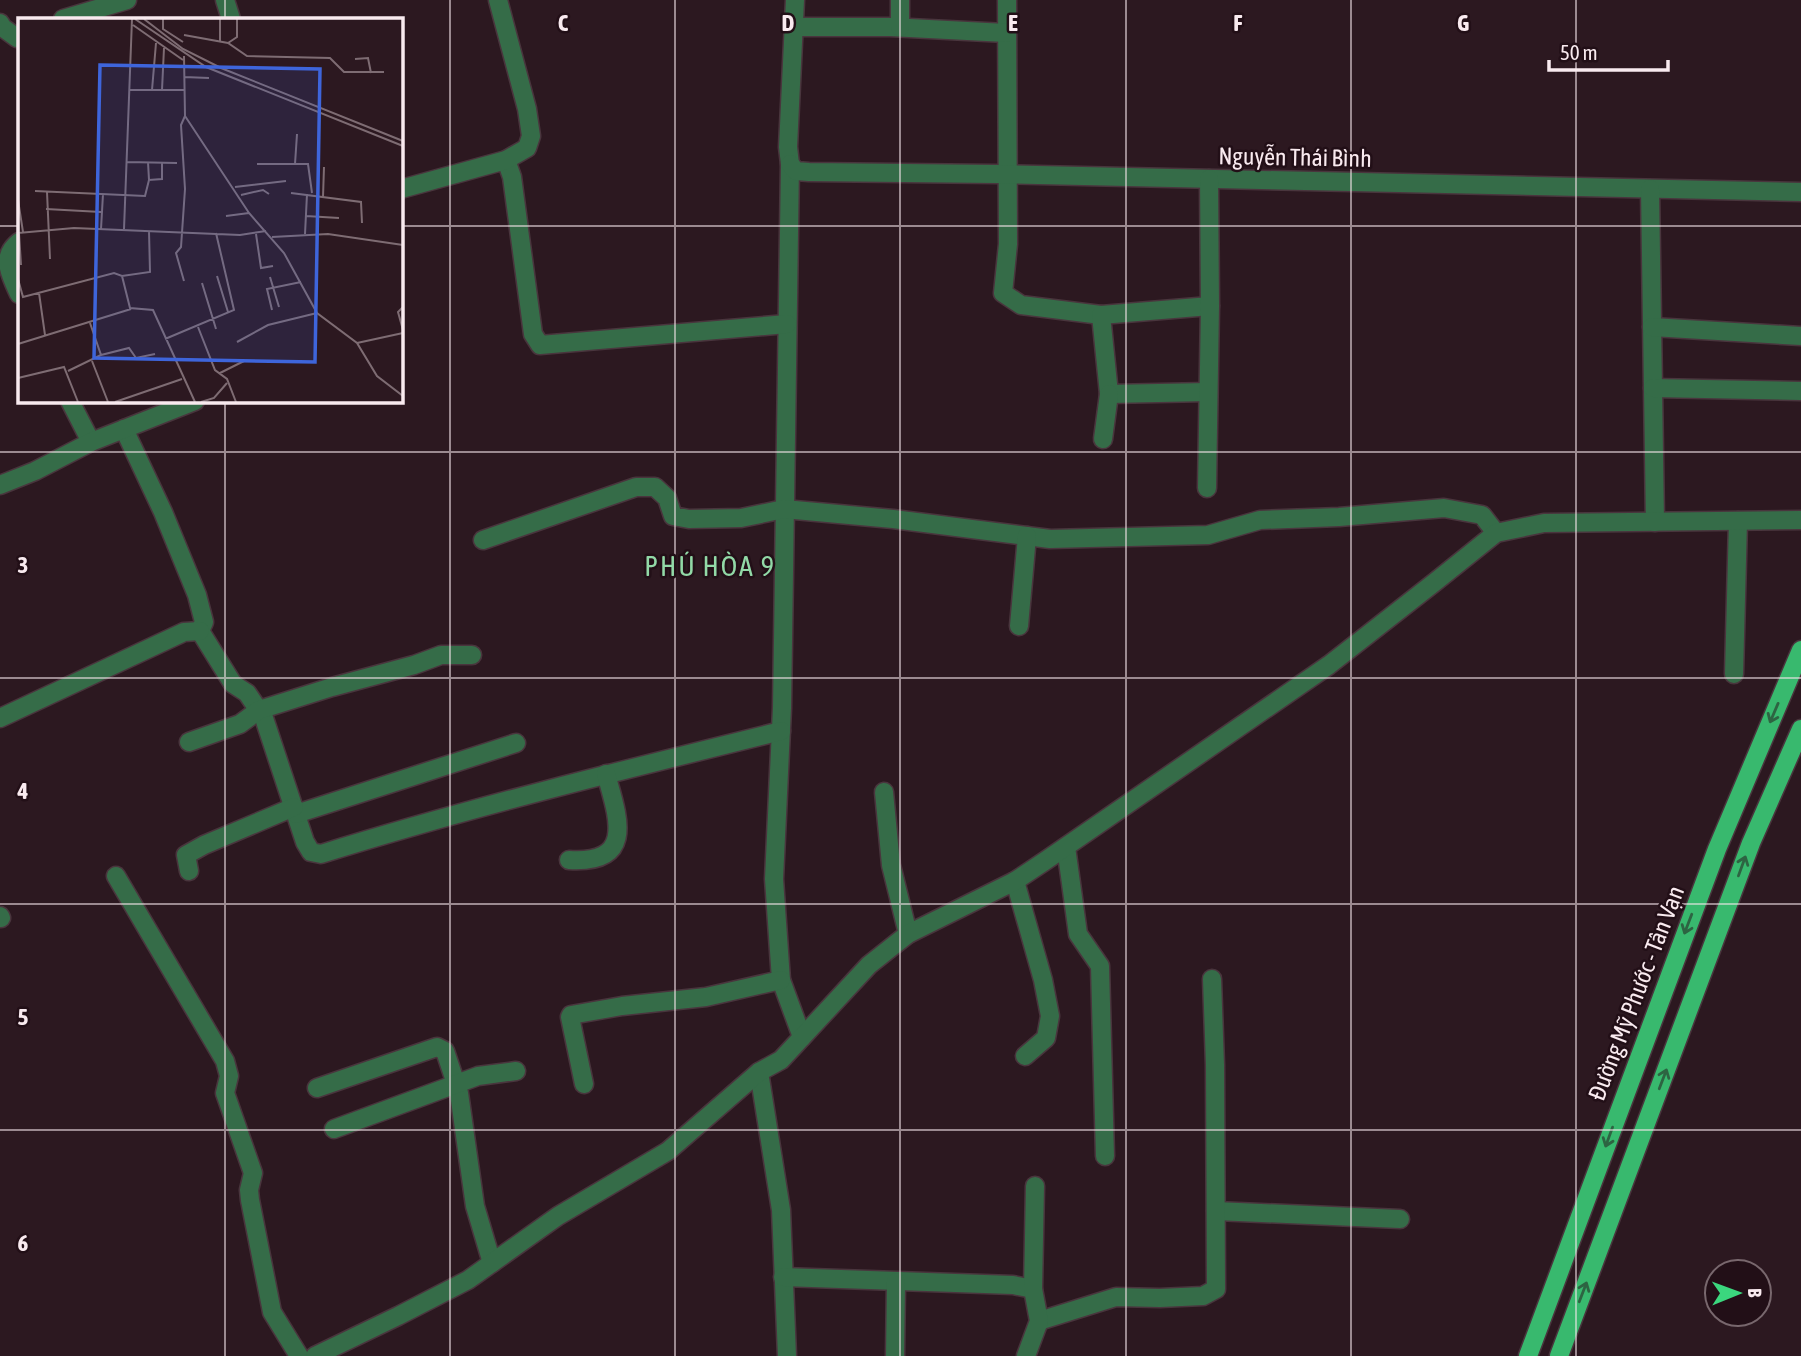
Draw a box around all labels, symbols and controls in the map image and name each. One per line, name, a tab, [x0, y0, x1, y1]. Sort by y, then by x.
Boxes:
text: C	[558, 10, 569, 36]
text: D	[782, 10, 795, 36]
text: E	[1008, 10, 1018, 36]
text: F	[1233, 10, 1243, 36]
text: G	[1457, 10, 1469, 36]
inset map	[18, 18, 402, 402]
scale bar	[1549, 28, 1668, 72]
text: 50 m	[1560, 40, 1598, 64]
street label: Nguyễn Thái Bình	[1218, 142, 1372, 172]
district label: PHÚ HÒA 9	[644, 550, 776, 582]
text: 3	[18, 552, 28, 578]
one-way arrow	[1767, 702, 1780, 723]
text: 4	[17, 778, 29, 804]
one-way arrow	[1737, 855, 1749, 877]
street label: Đường Mỹ Phước - Tân Vạn	[1583, 882, 1689, 1104]
one-way arrow	[1681, 912, 1694, 934]
text: 5	[18, 1004, 29, 1030]
one-way arrow	[1657, 1069, 1670, 1091]
one-way arrow	[1601, 1125, 1614, 1147]
text: 6	[18, 1230, 29, 1256]
north arrow	[1703, 1258, 1773, 1328]
one-way arrow	[1577, 1282, 1590, 1304]
text: B	[1744, 1288, 1766, 1297]

